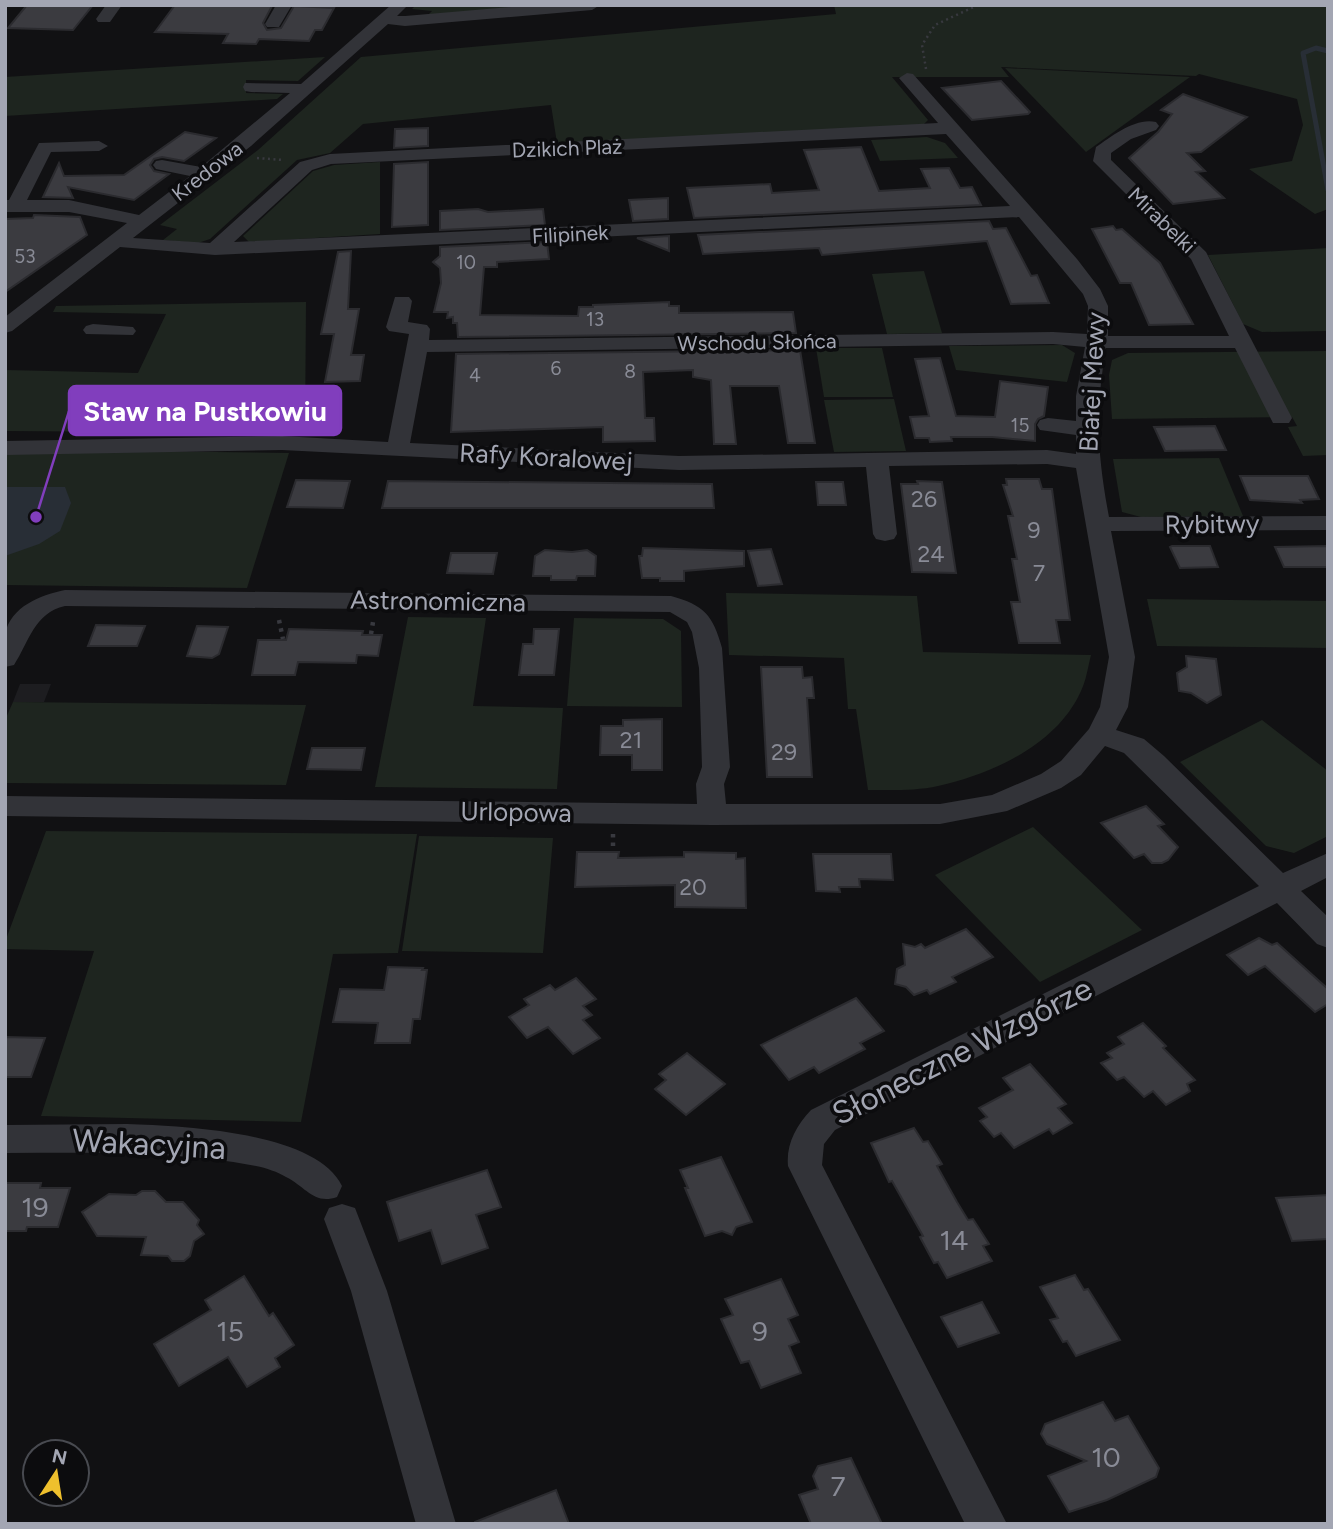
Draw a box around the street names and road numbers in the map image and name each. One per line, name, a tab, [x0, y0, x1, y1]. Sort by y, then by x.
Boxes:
street label: Dzikich Plaż	[511, 134, 623, 162]
street label: Kredowa	[167, 136, 247, 206]
street label: Mirabelki	[1123, 182, 1201, 258]
street label: Filipinek	[531, 219, 610, 248]
street label: Białej Mewy	[1072, 311, 1112, 453]
street label: Wschodu Słońca	[677, 328, 837, 356]
street label: Rafy Koralowej	[458, 436, 634, 478]
street label: Rybitwy	[1164, 507, 1260, 541]
street label: Astronomiczna	[350, 583, 526, 619]
street label: Urlopowa	[460, 795, 572, 829]
street label: Słoneczne Wzgórze	[826, 969, 1098, 1133]
street label: Wakacyjna	[71, 1121, 227, 1167]

